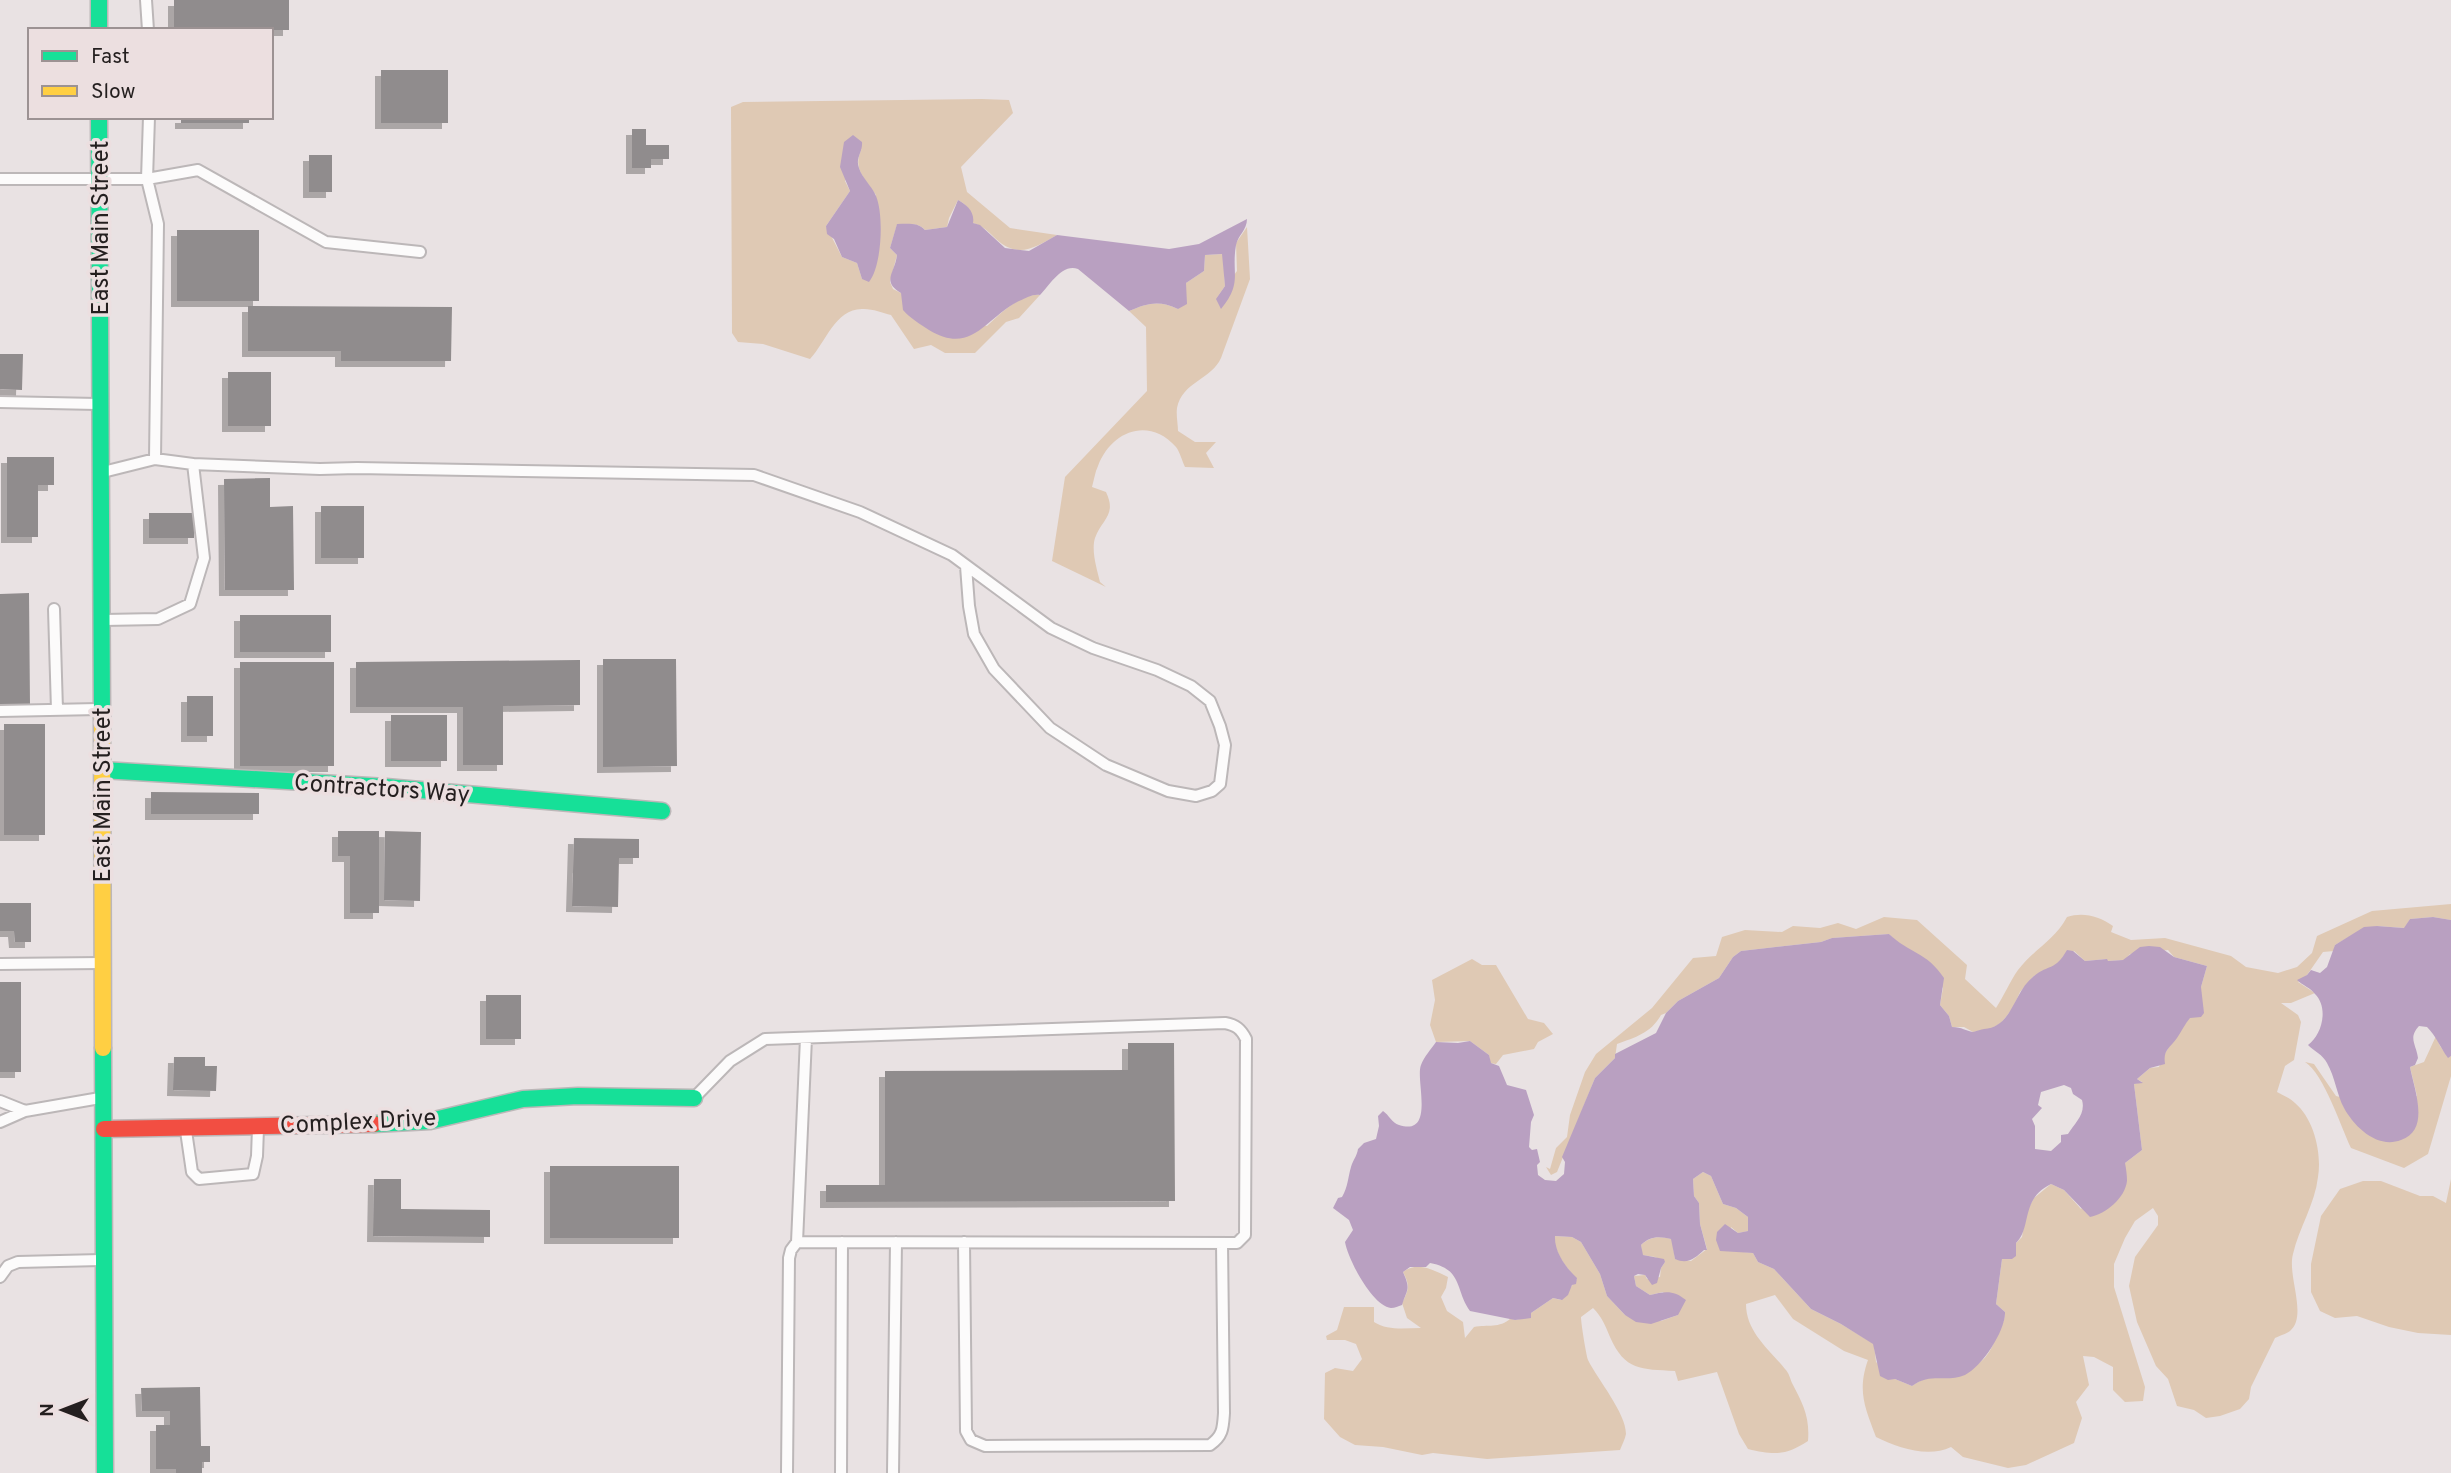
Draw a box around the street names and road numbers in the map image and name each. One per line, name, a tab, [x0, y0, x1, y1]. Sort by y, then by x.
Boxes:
street label: East Main Street	[87, 140, 117, 316]
street label: East Main Street	[89, 707, 119, 883]
street label: Contractors Way	[293, 769, 471, 811]
street label: Complex Drive	[279, 1104, 437, 1142]

